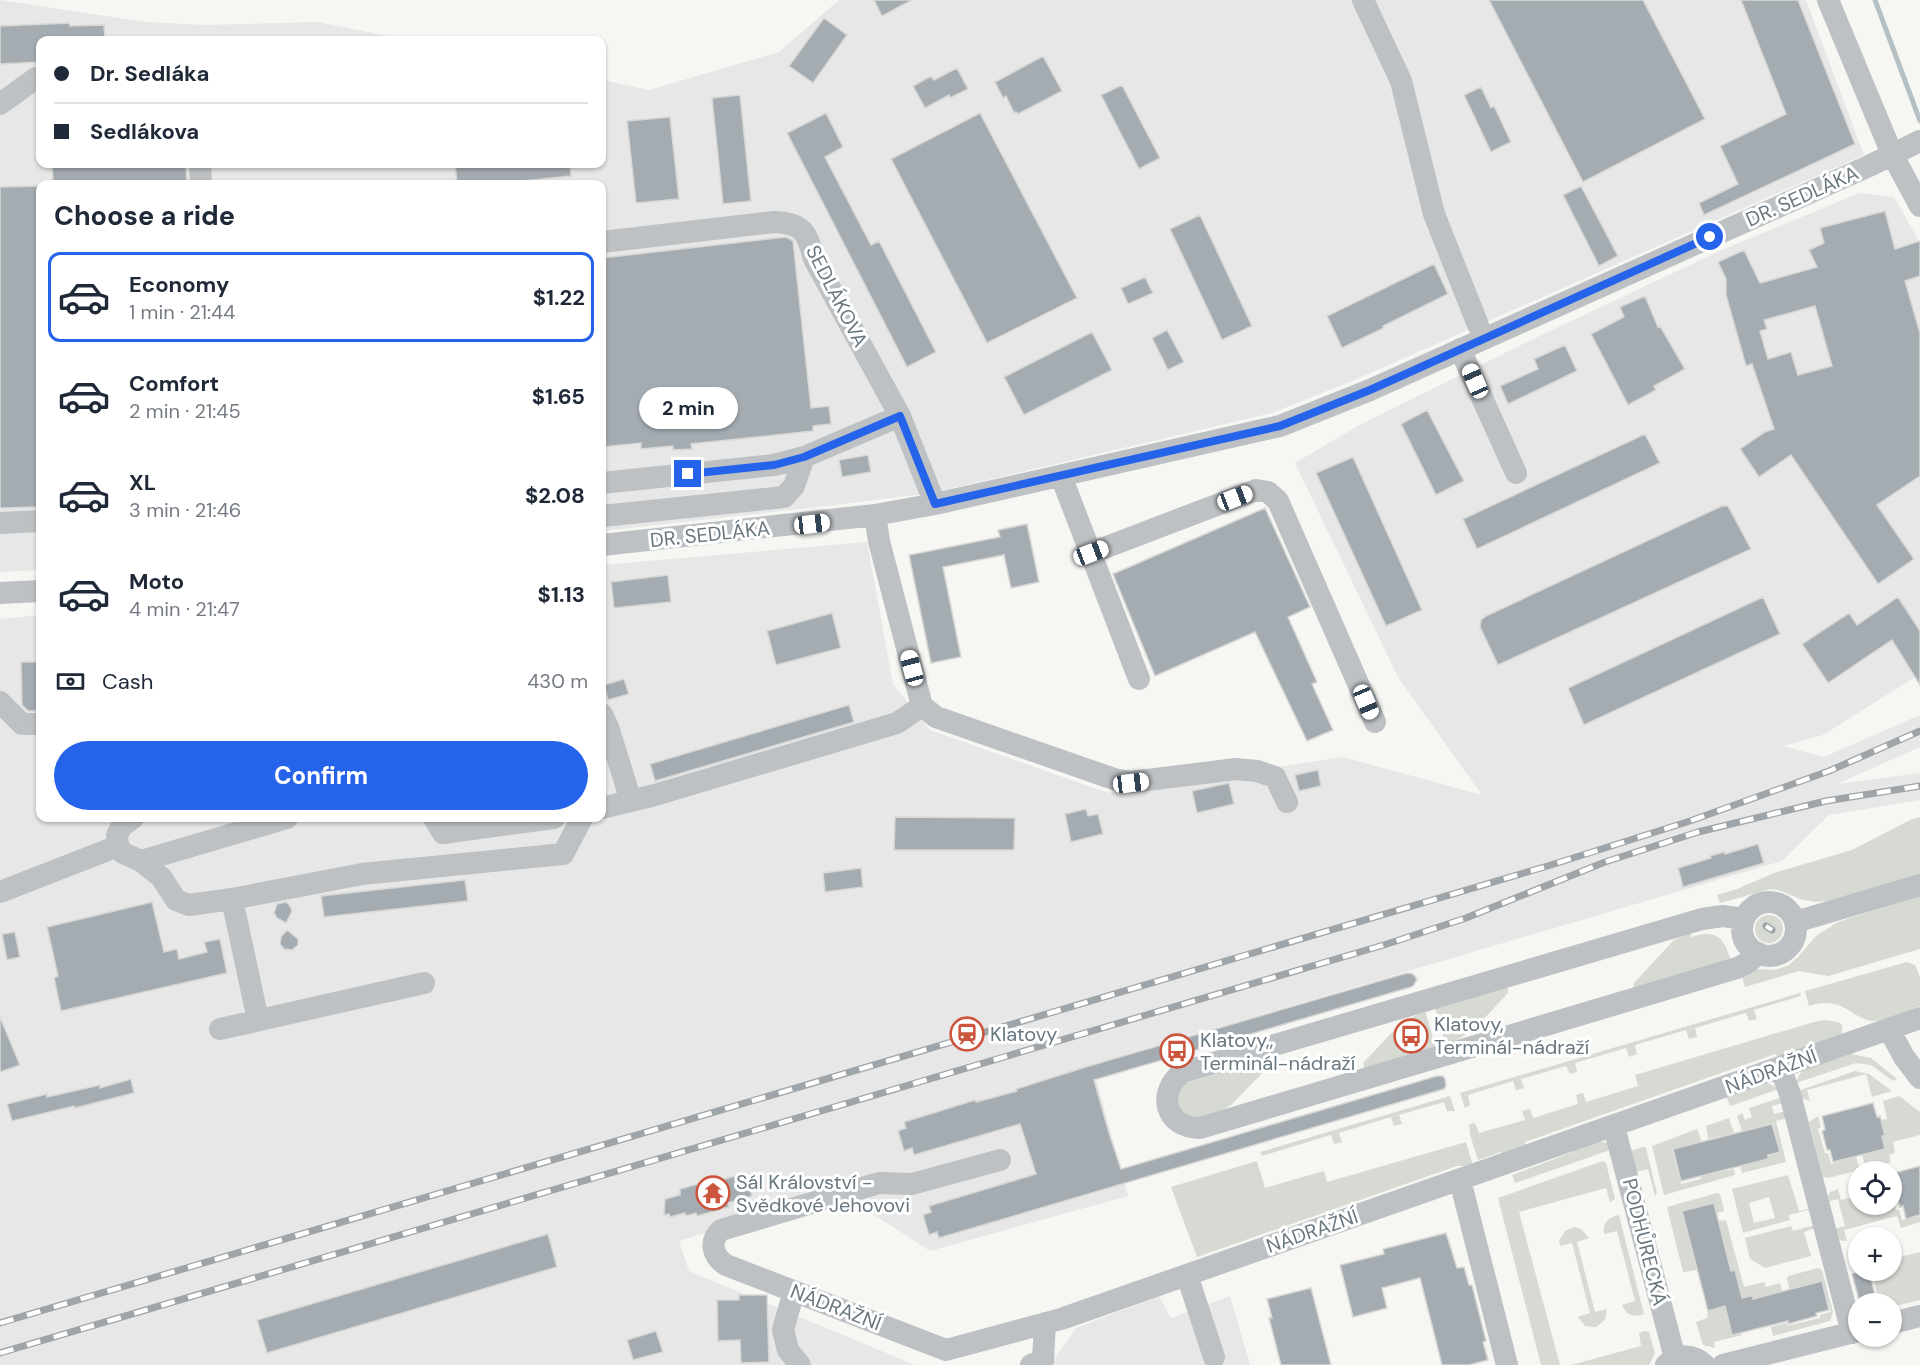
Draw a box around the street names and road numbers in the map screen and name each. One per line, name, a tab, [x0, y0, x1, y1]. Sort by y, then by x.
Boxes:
street label: DR. SEDLÁKA	[1742, 160, 1862, 232]
street label: SEDLÁKOVA	[800, 241, 874, 351]
street label: DR. SEDLÁKA	[649, 515, 771, 553]
street label: NÁDRAŽNÍ	[1722, 1042, 1821, 1100]
street label: PODHŮRECKÁ	[1617, 1176, 1673, 1308]
street label: NÁDRAŽNÍ	[1263, 1203, 1362, 1259]
street label: NÁDRAŽNÍ	[787, 1278, 885, 1336]

